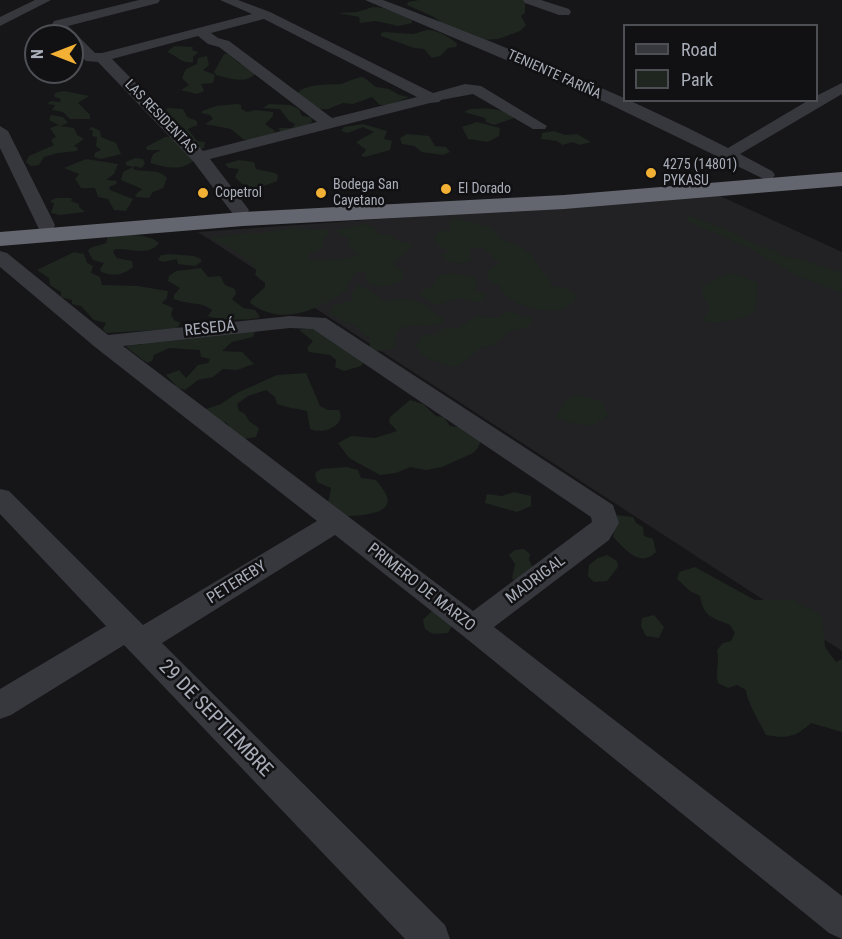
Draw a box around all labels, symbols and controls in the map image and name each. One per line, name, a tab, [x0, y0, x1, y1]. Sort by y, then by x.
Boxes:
north arrow	[24, 24, 84, 84]
legend	[623, 24, 818, 102]
text: Road	[681, 39, 717, 60]
street label: TENIENTE FARIÑA	[505, 47, 603, 103]
text: N	[28, 49, 47, 59]
text: Park	[681, 69, 713, 90]
street label: LAS RESIDENTAS	[121, 77, 199, 157]
place label: 4275 (14801) PYKASU	[663, 157, 737, 190]
marker: 4275 (14801) PYKASU	[644, 166, 658, 180]
place label: Bodega San Cayetano	[333, 177, 399, 210]
place label: El Dorado	[458, 181, 511, 197]
marker: El Dorado	[439, 182, 453, 196]
place label: Copetrol	[215, 185, 262, 201]
marker: Copetrol	[196, 186, 210, 200]
marker: Bodega San Cayetano	[314, 186, 328, 200]
street label: RESEDÁ	[184, 317, 236, 341]
street label: PRIMERO DE MARZO	[363, 540, 479, 636]
street label: MADRIGAL	[503, 551, 569, 609]
street label: PETEREBY	[204, 557, 270, 609]
street label: 29 DE SEPTIEMBRE	[153, 655, 277, 783]

